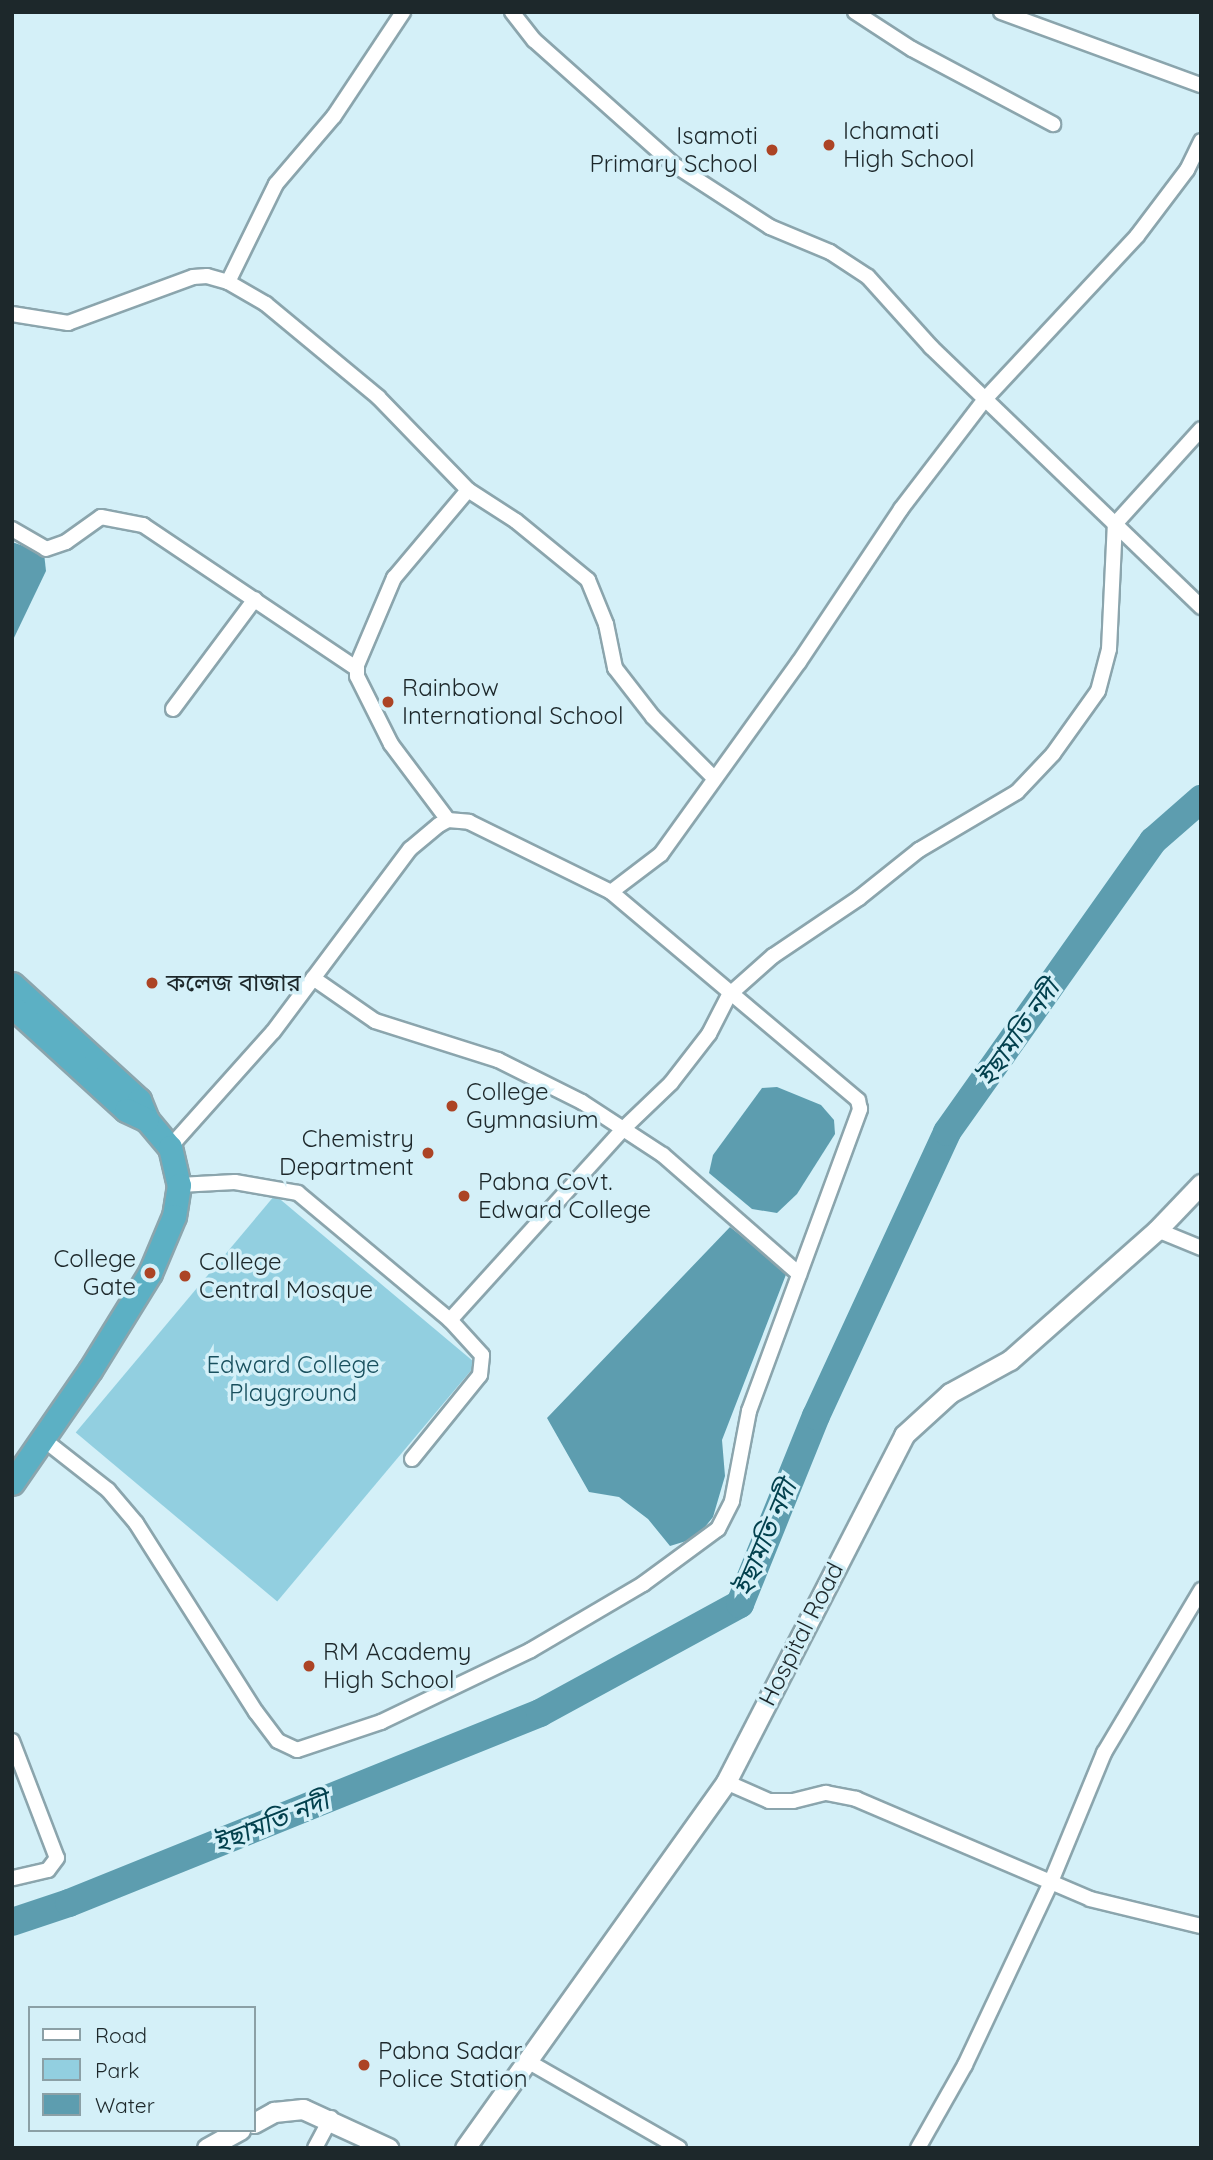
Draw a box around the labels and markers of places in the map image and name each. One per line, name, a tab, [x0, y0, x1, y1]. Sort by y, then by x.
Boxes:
place label: Ichamati High School	[843, 117, 975, 173]
place label: Isamoti Primary School	[589, 122, 758, 178]
marker: Ichamati High School	[821, 137, 837, 153]
marker: Isamoti Primary School	[764, 142, 780, 158]
place label: Rainbow International School	[402, 674, 623, 730]
marker: Rainbow International School	[380, 694, 396, 710]
place label: কলেজ বাজার	[166, 969, 301, 997]
marker: কলেজ বাজার	[144, 975, 160, 991]
place label: College Gymnasium	[466, 1078, 599, 1134]
marker: College Gymnasium	[444, 1098, 460, 1114]
place label: Chemistry Department	[279, 1125, 414, 1181]
marker: Chemistry Department	[420, 1145, 436, 1161]
place label: Pabna Covt. Edward College	[478, 1168, 651, 1224]
marker: Pabna Covt. Edward College	[456, 1188, 472, 1204]
place label: College Gate	[54, 1245, 136, 1301]
place label: College Central Mosque	[199, 1248, 373, 1304]
marker: College Gate	[142, 1265, 158, 1281]
marker: College Central Mosque	[177, 1268, 193, 1284]
place label: RM Academy High School	[323, 1638, 471, 1694]
marker: RM Academy High School	[301, 1658, 317, 1674]
place label: Pabna Sadar Police Station	[378, 2037, 528, 2093]
marker: Pabna Sadar Police Station	[356, 2057, 372, 2073]

